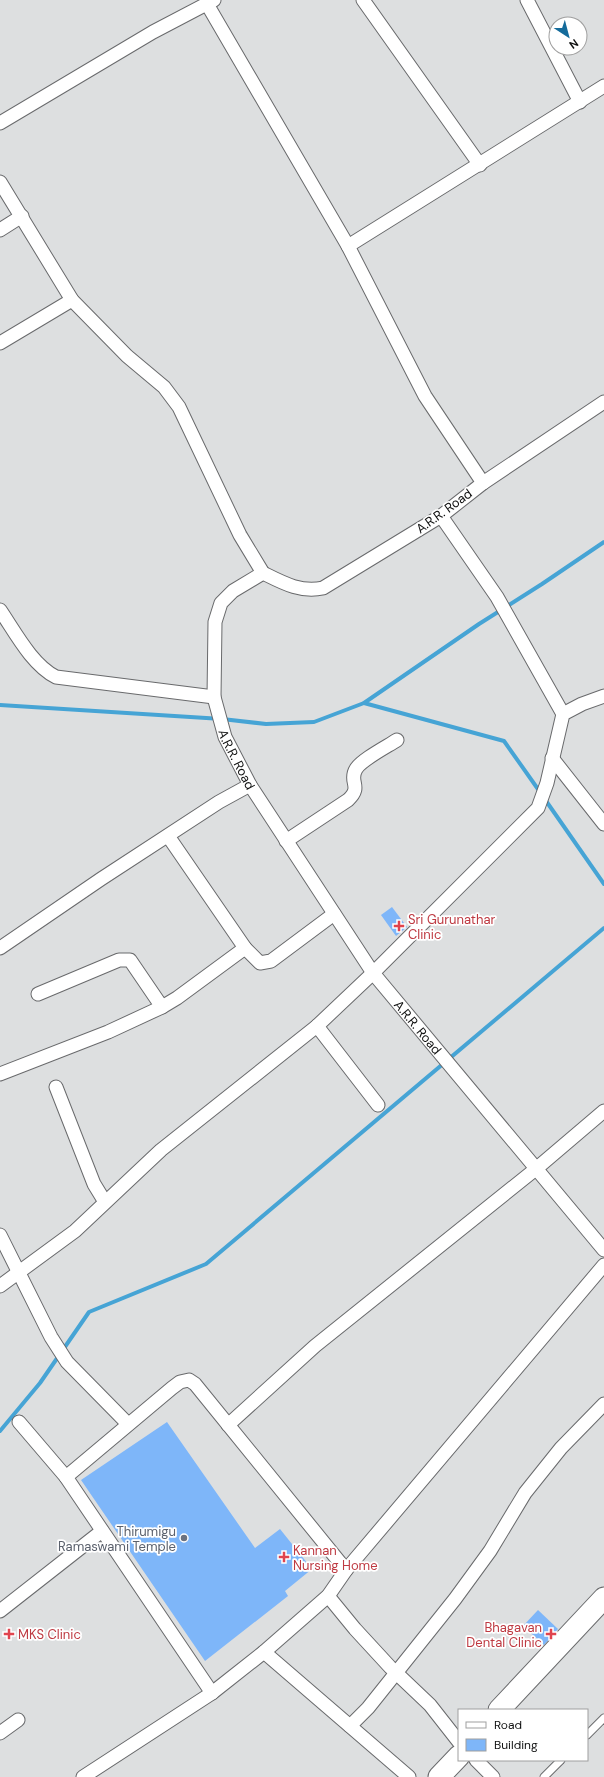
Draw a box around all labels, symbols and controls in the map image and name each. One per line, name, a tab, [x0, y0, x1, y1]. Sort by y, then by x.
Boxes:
north arrow	[548, 16, 588, 56]
text: N	[567, 36, 581, 52]
street label: A.R.R. Road	[412, 485, 476, 537]
street label: A.R.R. Road	[215, 727, 259, 792]
place label: Sri Gurunathar Clinic	[408, 911, 495, 943]
marker: Sri Gurunathar Clinic	[393, 920, 405, 932]
street label: A.R.R. Road	[391, 996, 446, 1058]
place label: Thirumigu Ramaswami Temple	[58, 1523, 176, 1555]
marker: Thirumigu Ramaswami Temple	[179, 1533, 189, 1543]
place label: Kannan Nursing Home	[293, 1542, 378, 1574]
marker: Kannan Nursing Home	[278, 1551, 290, 1563]
place label: Bhagavan Dental Clinic	[466, 1619, 542, 1651]
place label: MKS Clinic	[18, 1626, 81, 1643]
marker: MKS Clinic	[3, 1628, 15, 1640]
marker: Bhagavan Dental Clinic	[545, 1628, 557, 1640]
legend	[458, 1709, 588, 1761]
text: Road	[494, 1717, 522, 1733]
text: Building	[494, 1737, 538, 1753]

